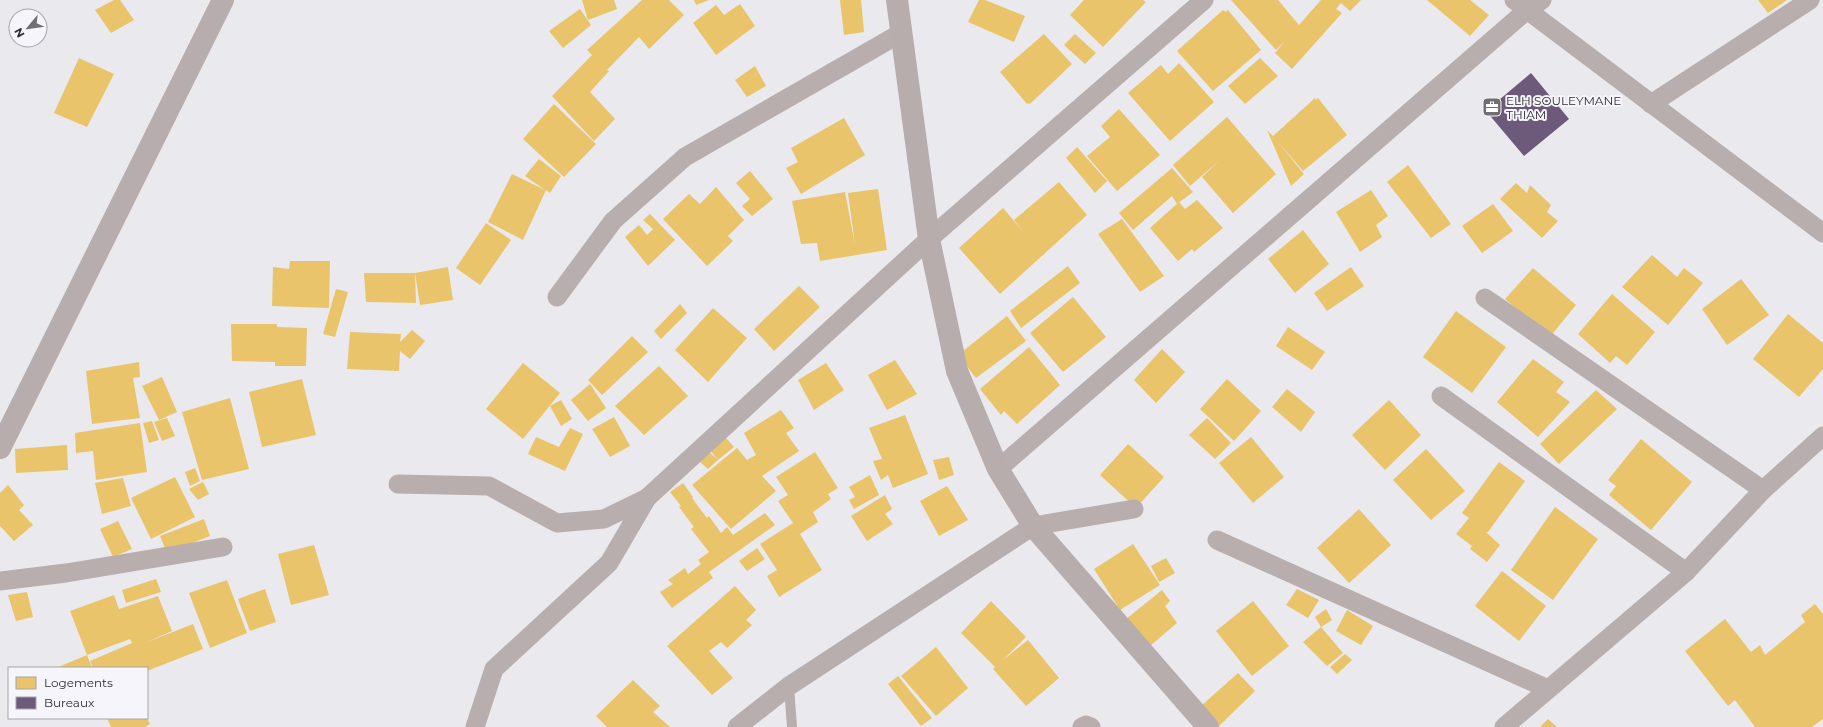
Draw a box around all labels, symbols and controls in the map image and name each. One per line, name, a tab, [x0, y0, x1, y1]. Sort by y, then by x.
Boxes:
north arrow	[8, 8, 48, 48]
text: N	[11, 26, 28, 40]
place label: ELH SOULEYMANE THIAM	[1506, 93, 1621, 122]
office icon: ELH SOULEYMANE THIAM	[1481, 96, 1503, 118]
legend	[8, 667, 148, 719]
text: Logements	[44, 675, 113, 690]
text: Bureaux	[44, 695, 95, 710]

